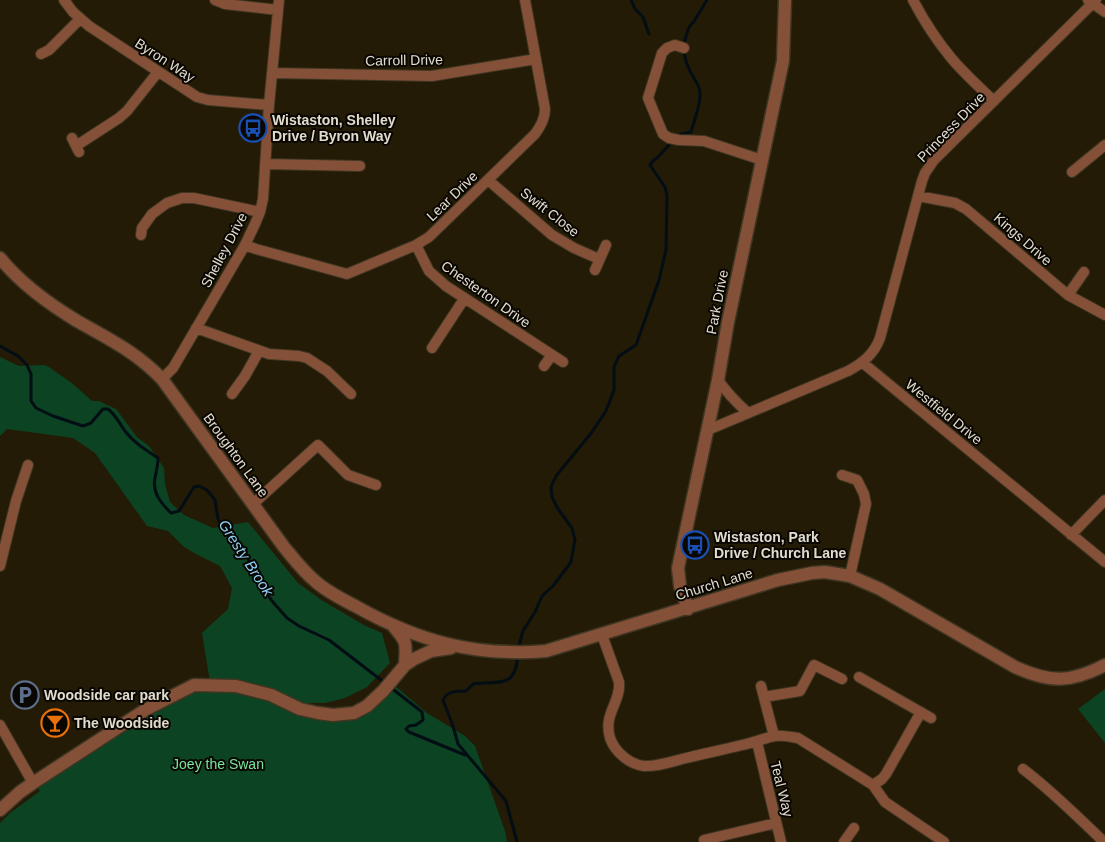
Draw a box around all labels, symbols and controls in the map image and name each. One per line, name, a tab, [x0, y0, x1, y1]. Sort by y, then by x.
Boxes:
street label: Byron Way	[132, 35, 198, 85]
street label: Carroll Drive	[365, 51, 443, 69]
street label: Princess Drive	[914, 89, 988, 165]
place label: Wistaston, Shelley Drive / Byron Way	[272, 112, 396, 144]
bus stop icon: Wistaston, Shelley Drive / Byron Way	[238, 113, 268, 143]
street label: Lear Drive	[423, 168, 481, 224]
street label: Swift Close	[517, 184, 583, 240]
street label: Kings Drive	[991, 209, 1055, 269]
street label: Shelley Drive	[198, 210, 251, 290]
street label: Chesterton Drive	[438, 257, 534, 331]
street label: Park Drive	[703, 268, 731, 336]
street label: Westfield Drive	[902, 376, 986, 448]
street label: Broughton Lane	[200, 410, 272, 500]
water label: Gresty Brook	[215, 516, 278, 600]
place label: Wistaston, Park Drive / Church Lane	[714, 529, 846, 561]
bus stop icon: Wistaston, Park Drive / Church Lane	[680, 530, 710, 560]
street label: Church Lane	[673, 565, 755, 603]
parking icon: Woodside car park	[10, 680, 40, 710]
place label: Woodside car park	[44, 687, 169, 703]
bar icon: The Woodside	[40, 708, 70, 738]
place label: The Woodside	[74, 715, 170, 731]
park label: Joey the Swan	[172, 756, 264, 772]
street label: Teal Way	[767, 759, 797, 819]

